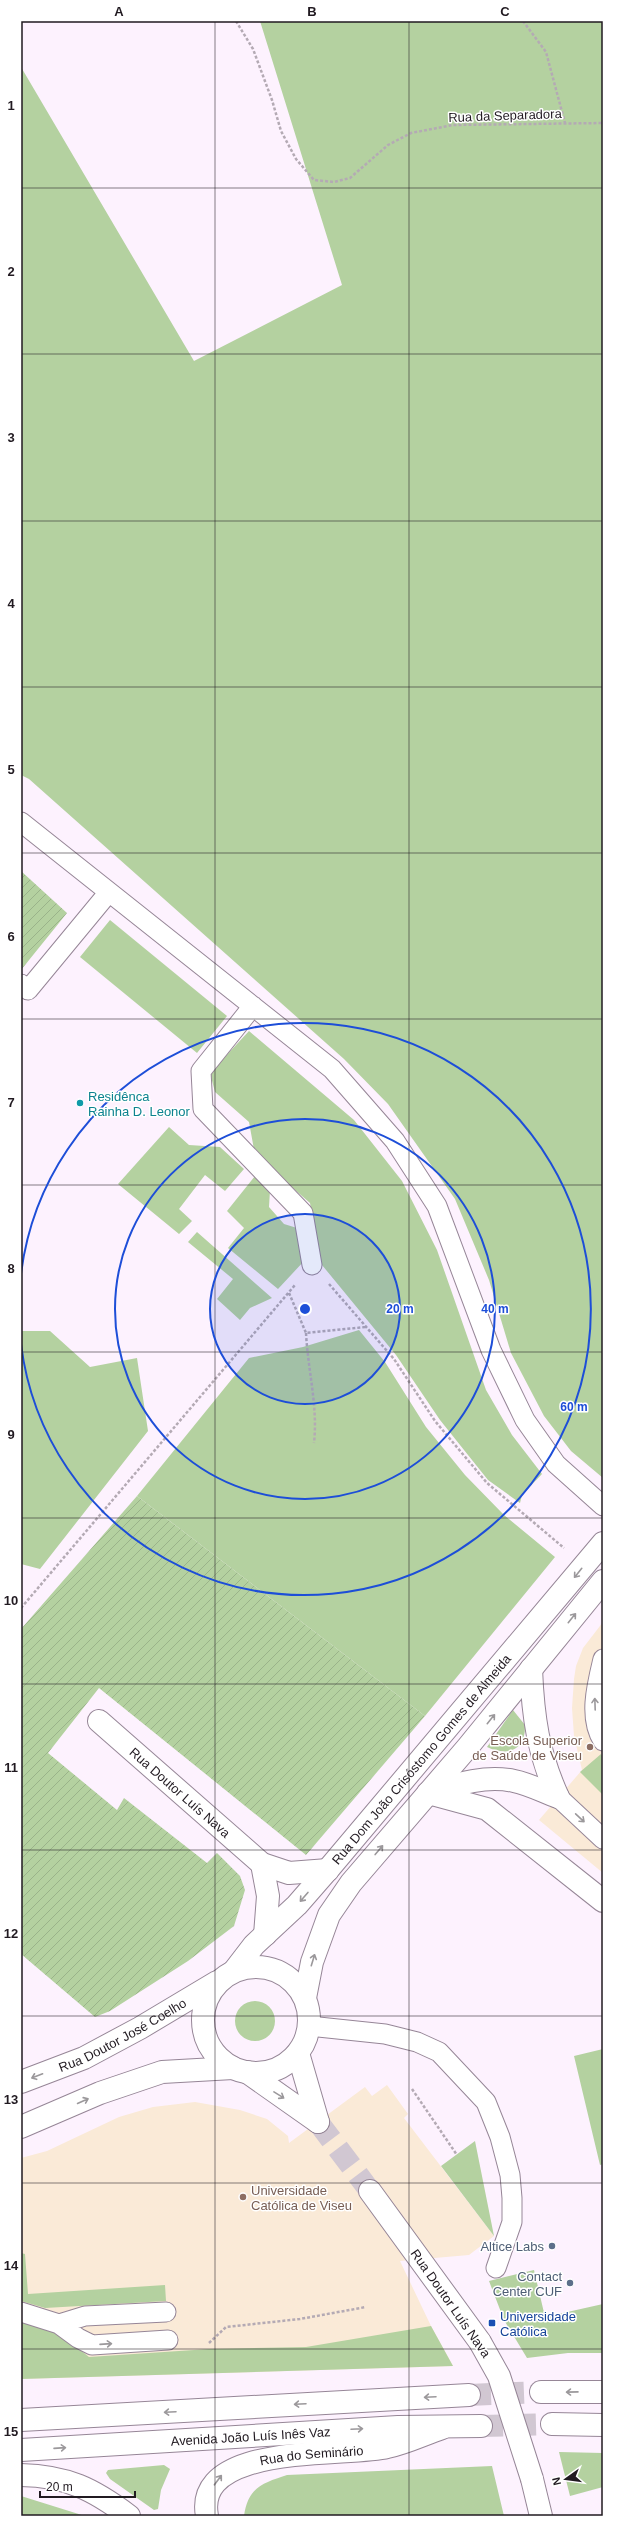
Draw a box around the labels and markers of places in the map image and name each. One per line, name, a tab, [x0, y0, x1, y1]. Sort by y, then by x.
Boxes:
place label: Residênca Rainha D. Leonor	[88, 1089, 191, 1119]
marker: Residênca Rainha D. Leonor	[75, 1098, 85, 1108]
centre of rings	[298, 1302, 312, 1316]
place label: Escola Superior de Saúde de Viseu	[472, 1733, 583, 1763]
marker: Escola Superior de Saúde de Viseu	[585, 1742, 595, 1752]
place label: Universidade Católica de Viseu	[251, 2183, 352, 2213]
marker: Universidade Católica de Viseu	[238, 2192, 248, 2202]
place label: Altice Labs	[480, 2239, 544, 2254]
marker: Altice Labs	[547, 2241, 557, 2251]
place label: Contact Center CUF	[493, 2269, 562, 2299]
marker: Contact Center CUF	[565, 2278, 575, 2288]
place label: Universidade Católica	[500, 2309, 576, 2339]
marker: Universidade Católica	[487, 2318, 497, 2328]

